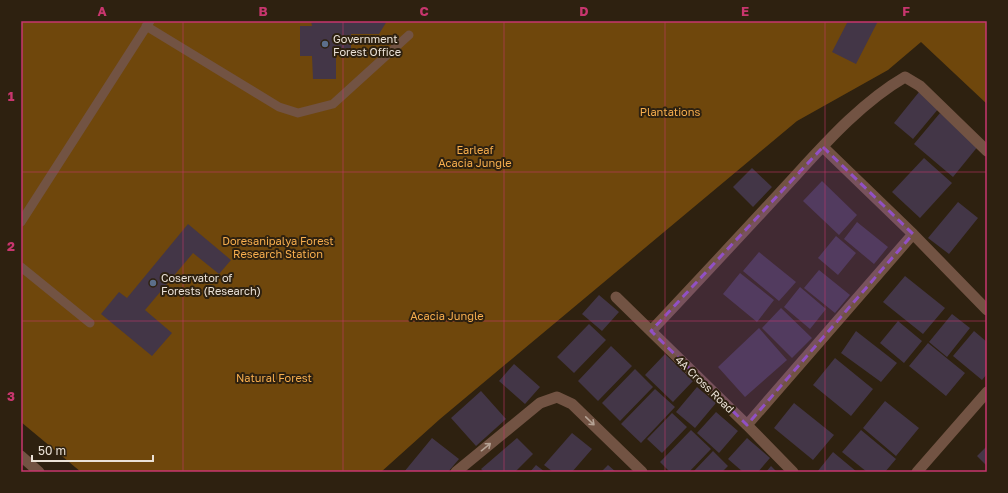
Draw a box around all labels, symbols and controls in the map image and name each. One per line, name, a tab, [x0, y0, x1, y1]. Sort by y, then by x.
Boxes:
text: A	[97, 3, 107, 19]
text: B	[258, 3, 268, 19]
text: C	[419, 3, 429, 19]
text: D	[579, 3, 589, 19]
text: E	[741, 3, 749, 19]
text: F	[902, 3, 910, 19]
place label: Government Forest Office	[333, 32, 401, 58]
marker: Government Forest Office	[320, 39, 330, 49]
text: 1	[8, 88, 15, 104]
park label: Plantations	[640, 105, 700, 118]
park label: Earleaf Acacia Jungle	[438, 143, 512, 169]
park label: Doresanipalya Forest Research Station	[222, 234, 334, 260]
text: 2	[7, 238, 15, 254]
place label: Coservator of Forests (Research)	[161, 271, 261, 297]
marker: Coservator of Forests (Research)	[148, 278, 158, 288]
park label: Acacia Jungle	[410, 309, 484, 322]
street label: 4A Cross Road	[673, 353, 737, 415]
park label: Natural Forest	[236, 371, 312, 384]
text: 3	[7, 388, 15, 404]
one-way arrow	[585, 416, 595, 426]
scale bar	[32, 437, 153, 463]
text: 50 m	[38, 443, 66, 458]
one-way arrow	[480, 443, 491, 452]

